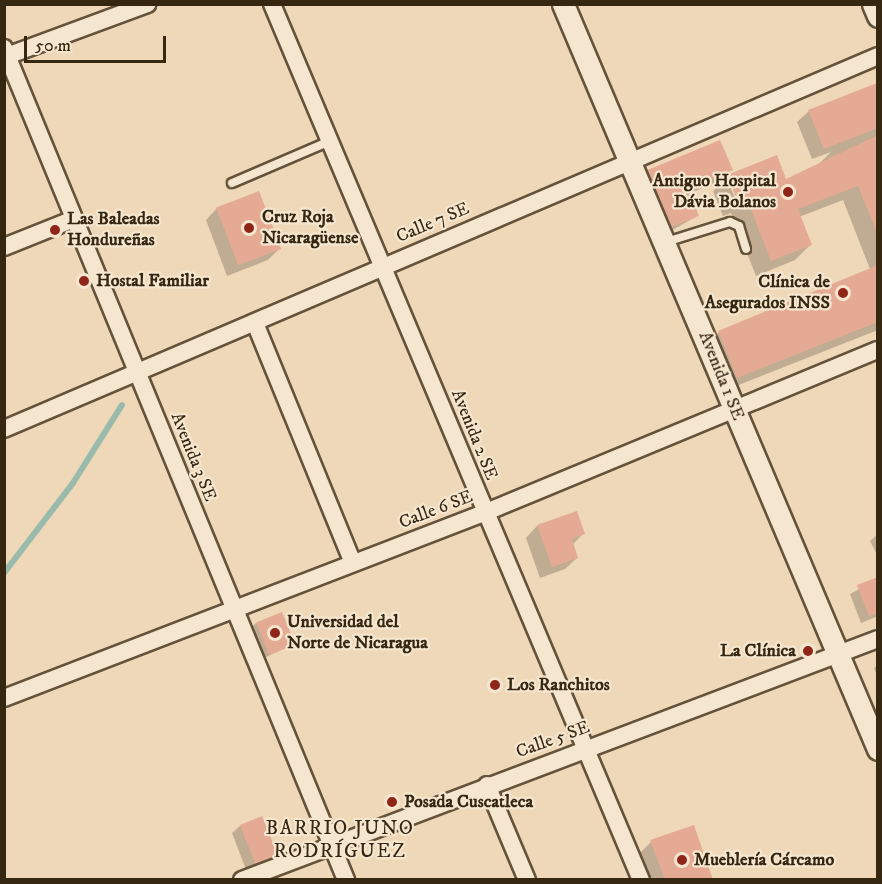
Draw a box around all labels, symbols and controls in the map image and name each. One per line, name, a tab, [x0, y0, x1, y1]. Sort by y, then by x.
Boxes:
scale bar	[27, 24, 170, 62]
text: 50 m	[35, 35, 71, 57]
place label: Antiguo Hospital Dávia Bolanos	[653, 171, 776, 213]
marker: Antiguo Hospital Dávia Bolanos	[781, 185, 795, 199]
street label: Calle 7 SE	[393, 198, 473, 248]
place label: Cruz Roja Nicaragüense	[262, 207, 358, 250]
place label: Las Baleadas Hondureñas	[67, 209, 160, 252]
marker: Cruz Roja Nicaragüense	[240, 219, 258, 237]
marker: Las Baleadas Hondureñas	[48, 223, 62, 237]
place label: Hostal Familiar	[96, 270, 209, 292]
place label: Clínica de Asegurados INSS	[705, 272, 830, 314]
marker: Hostal Familiar	[77, 274, 91, 288]
marker: Clínica de Asegurados INSS	[834, 284, 852, 302]
street label: Avenida 1 SE	[693, 329, 749, 423]
street label: Avenida 2 SE	[446, 387, 502, 483]
street label: Avenida 3 SE	[165, 410, 221, 504]
street label: Calle 6 SE	[396, 486, 476, 534]
place label: Universidad del Norte de Nicaragua	[287, 612, 428, 654]
marker: Universidad del Norte de Nicaragua	[268, 626, 282, 640]
place label: La Clínica	[720, 640, 796, 662]
marker: La Clínica	[801, 644, 815, 658]
place label: Los Ranchitos	[507, 674, 610, 696]
marker: Los Ranchitos	[488, 678, 502, 692]
street label: Calle 5 SE	[513, 717, 593, 763]
place label: Posada Cuscatleca	[404, 791, 533, 813]
marker: Posada Cuscatleca	[385, 795, 399, 809]
district label: BARRIO JUNO RODRÍGUEZ	[266, 816, 414, 863]
place label: Mueblería Cárcamo	[694, 849, 834, 871]
marker: Mueblería Cárcamo	[675, 853, 689, 867]

